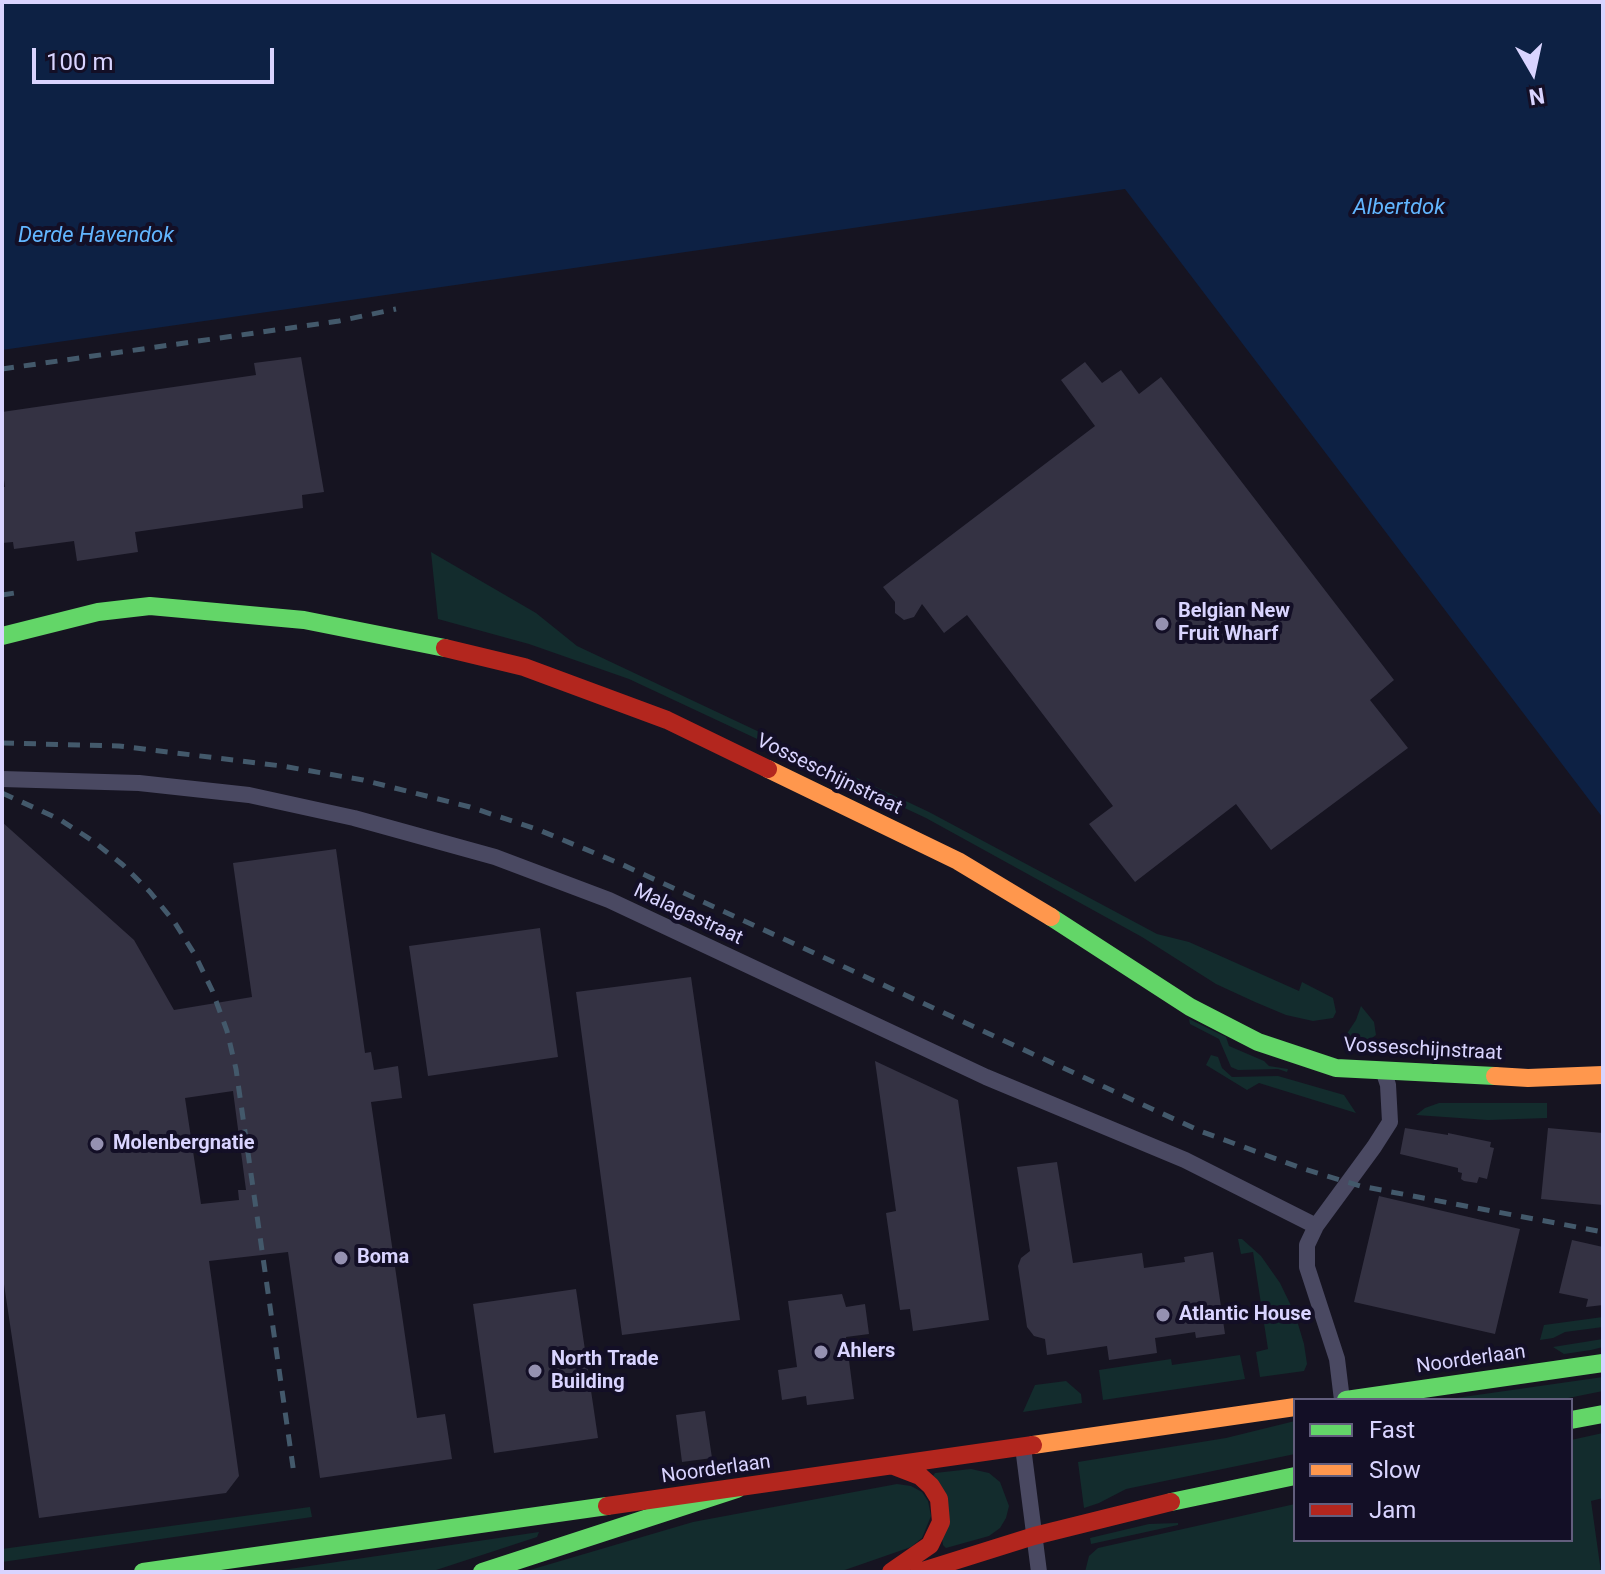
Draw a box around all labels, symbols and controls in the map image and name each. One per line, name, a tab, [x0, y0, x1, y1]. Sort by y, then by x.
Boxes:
scale bar	[36, 32, 278, 82]
north arrow	[1493, 32, 1573, 112]
text: 100 m	[46, 48, 113, 76]
text: N	[1527, 83, 1546, 110]
water label: Albertdok	[1353, 195, 1445, 221]
water label: Derde Havendok	[18, 223, 174, 249]
place label: Belgian New Fruit Wharf	[1178, 600, 1290, 647]
marker: Belgian New Fruit Wharf	[1153, 615, 1171, 633]
street label: Vosseschijnstraat	[752, 729, 906, 821]
street label: Malagastraat	[630, 879, 746, 951]
street label: Vosseschijnstraat	[1343, 1034, 1503, 1066]
place label: Molenbergnatie	[113, 1132, 254, 1156]
marker: Molenbergnatie	[88, 1135, 106, 1153]
place label: Boma	[357, 1246, 409, 1270]
marker: Boma	[332, 1249, 350, 1267]
place label: Atlantic House	[1179, 1303, 1311, 1327]
marker: Atlantic House	[1154, 1306, 1172, 1324]
place label: Ahlers	[837, 1340, 895, 1364]
street label: Noorderlaan	[1415, 1340, 1527, 1380]
marker: Ahlers	[812, 1343, 830, 1361]
place label: North Trade Building	[551, 1348, 659, 1395]
marker: North Trade Building	[526, 1362, 544, 1380]
legend	[1293, 1398, 1573, 1542]
text: Fast	[1369, 1416, 1415, 1444]
street label: Noorderlaan	[660, 1450, 772, 1490]
text: Slow	[1369, 1456, 1421, 1484]
text: Jam	[1369, 1496, 1416, 1524]

